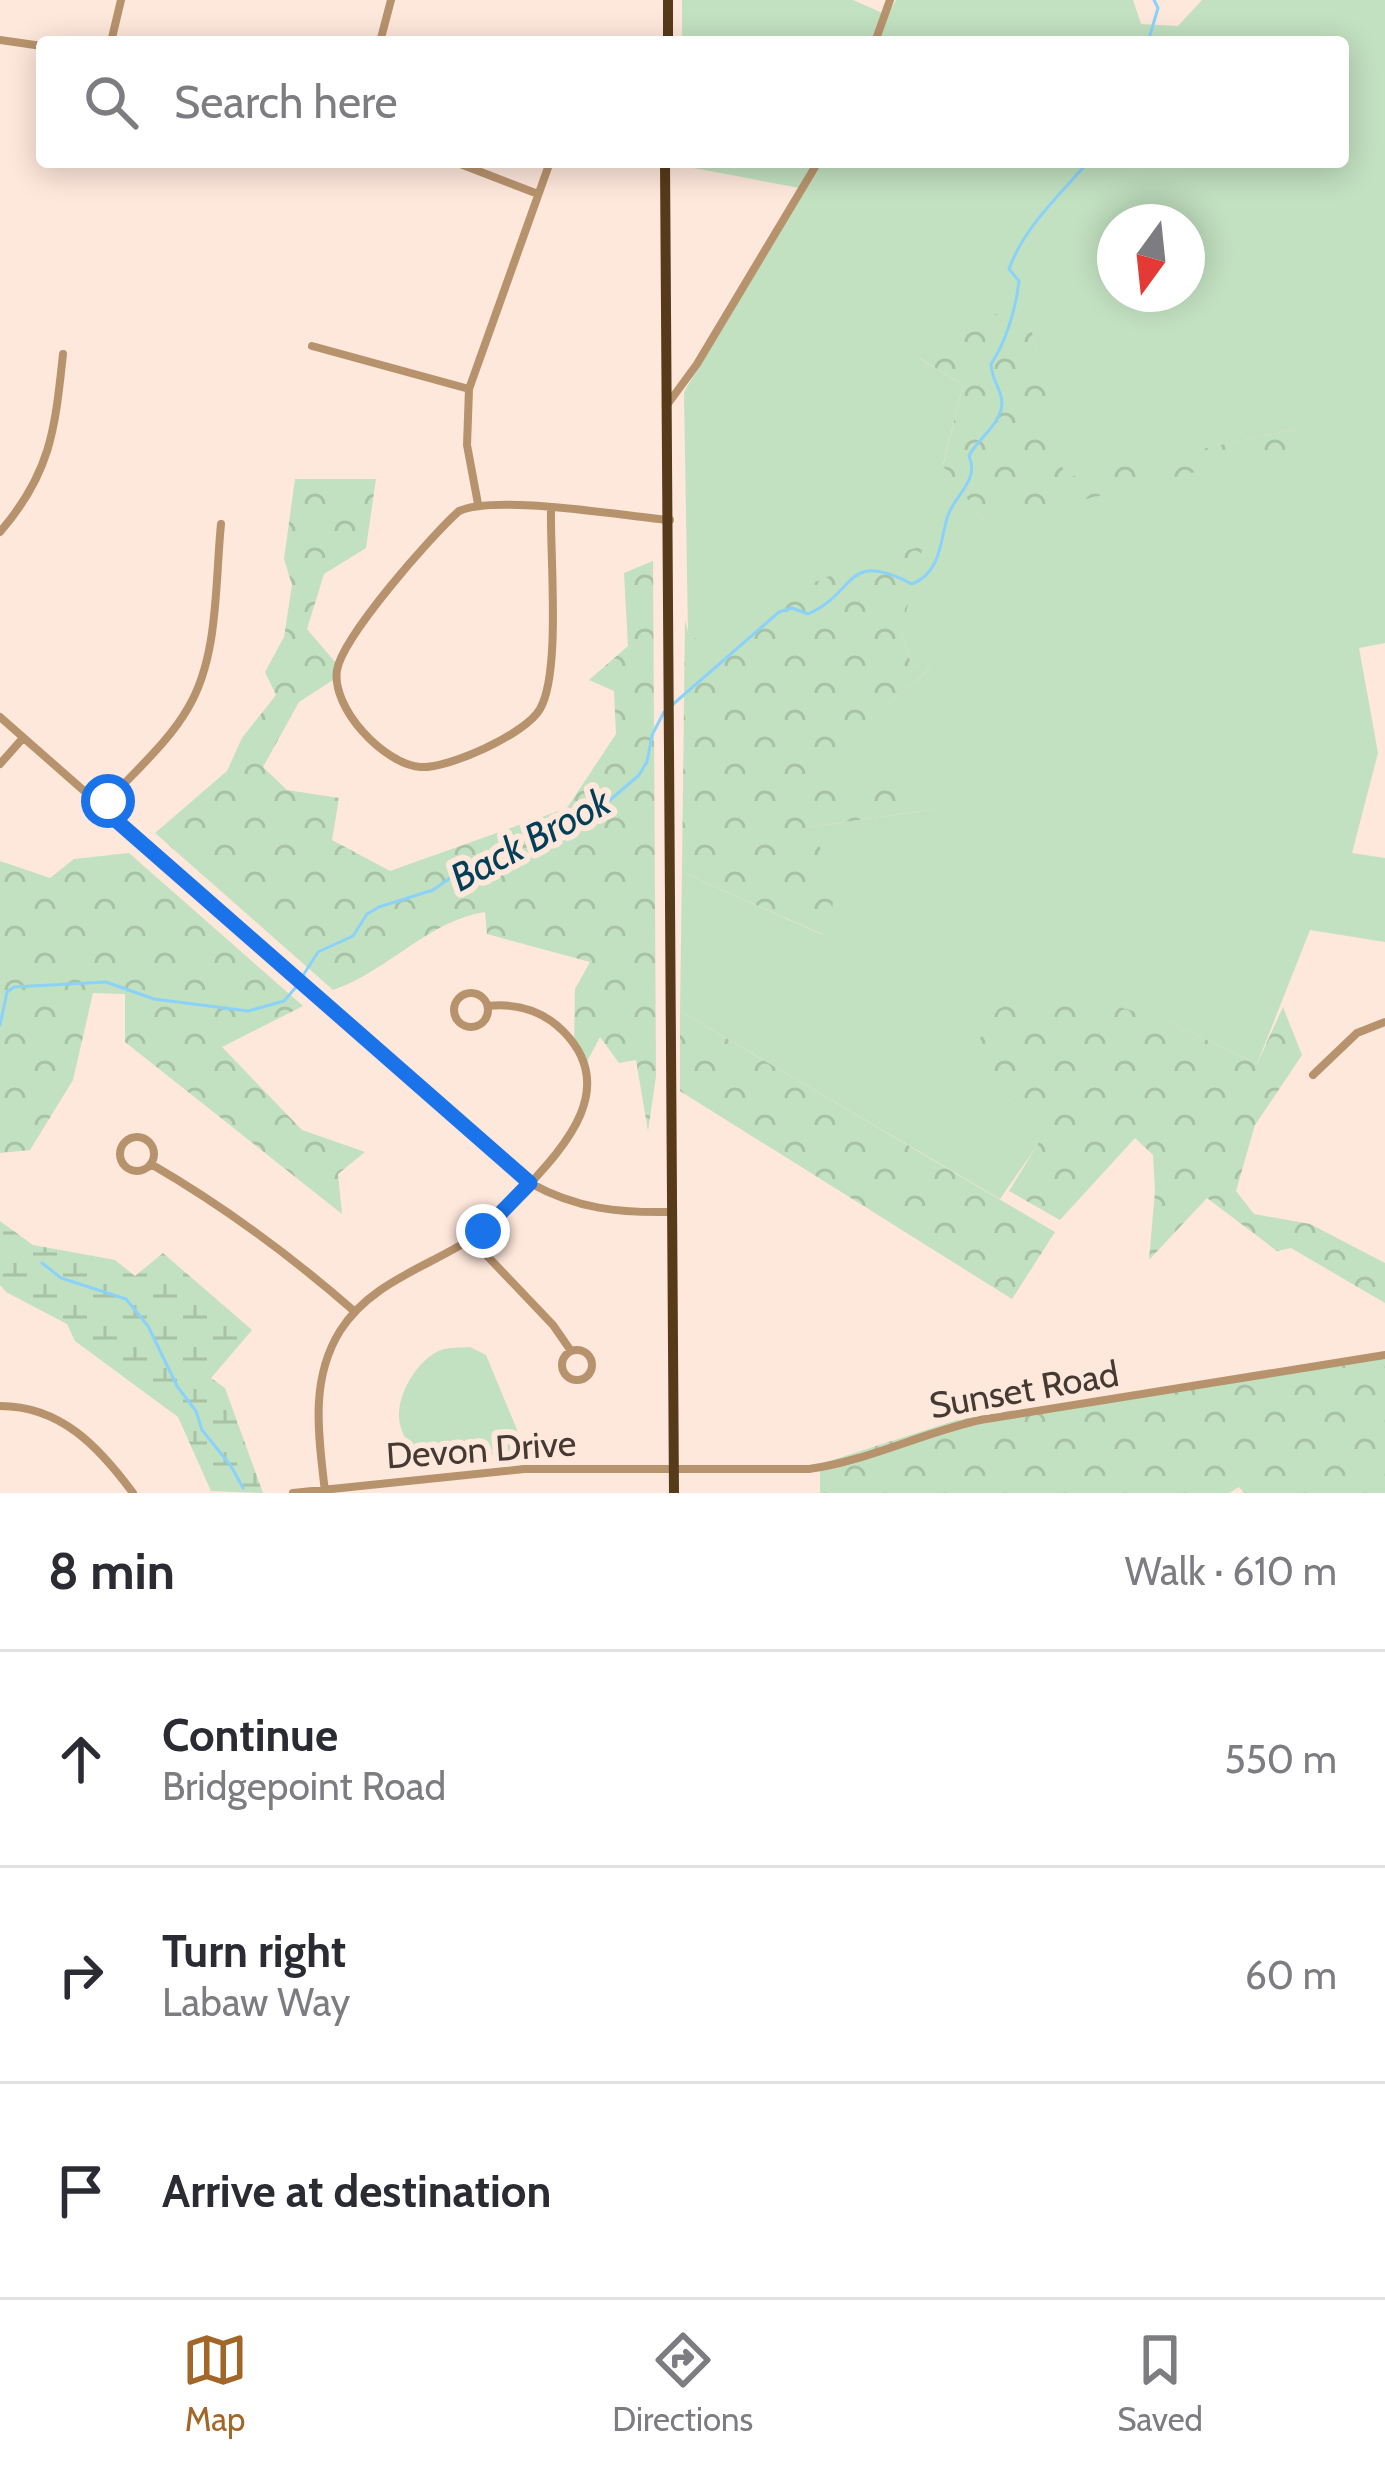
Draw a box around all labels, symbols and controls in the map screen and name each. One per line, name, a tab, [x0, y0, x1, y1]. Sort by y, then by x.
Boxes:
search box	[36, 36, 1349, 168]
icon: search	[78, 69, 144, 135]
text: Search here	[174, 75, 398, 129]
north arrow	[1097, 204, 1205, 312]
route start	[81, 774, 135, 828]
water label: Back Brook	[442, 776, 619, 901]
route end	[456, 1204, 510, 1258]
street label: Sunset Road	[926, 1351, 1122, 1427]
street label: Devon Drive	[384, 1420, 578, 1478]
text: 8 min	[48, 1540, 175, 1602]
text: Walk · 610 m	[1125, 1547, 1337, 1595]
text: Continue	[162, 1708, 338, 1762]
icon: ahead	[48, 1726, 114, 1792]
text: 550 m	[1225, 1735, 1337, 1783]
text: Bridgepoint Road	[162, 1762, 446, 1810]
text: Turn right	[162, 1924, 346, 1978]
icon: right	[48, 1942, 114, 2008]
text: 60 m	[1245, 1951, 1337, 1999]
text: Labaw Way	[162, 1978, 350, 2026]
icon: arrive	[48, 2158, 114, 2224]
text: Arrive at destination	[162, 2164, 551, 2218]
tab: Map	[182, 2327, 248, 2439]
tab: Directions	[612, 2327, 753, 2439]
tab: Saved	[1117, 2327, 1203, 2439]

